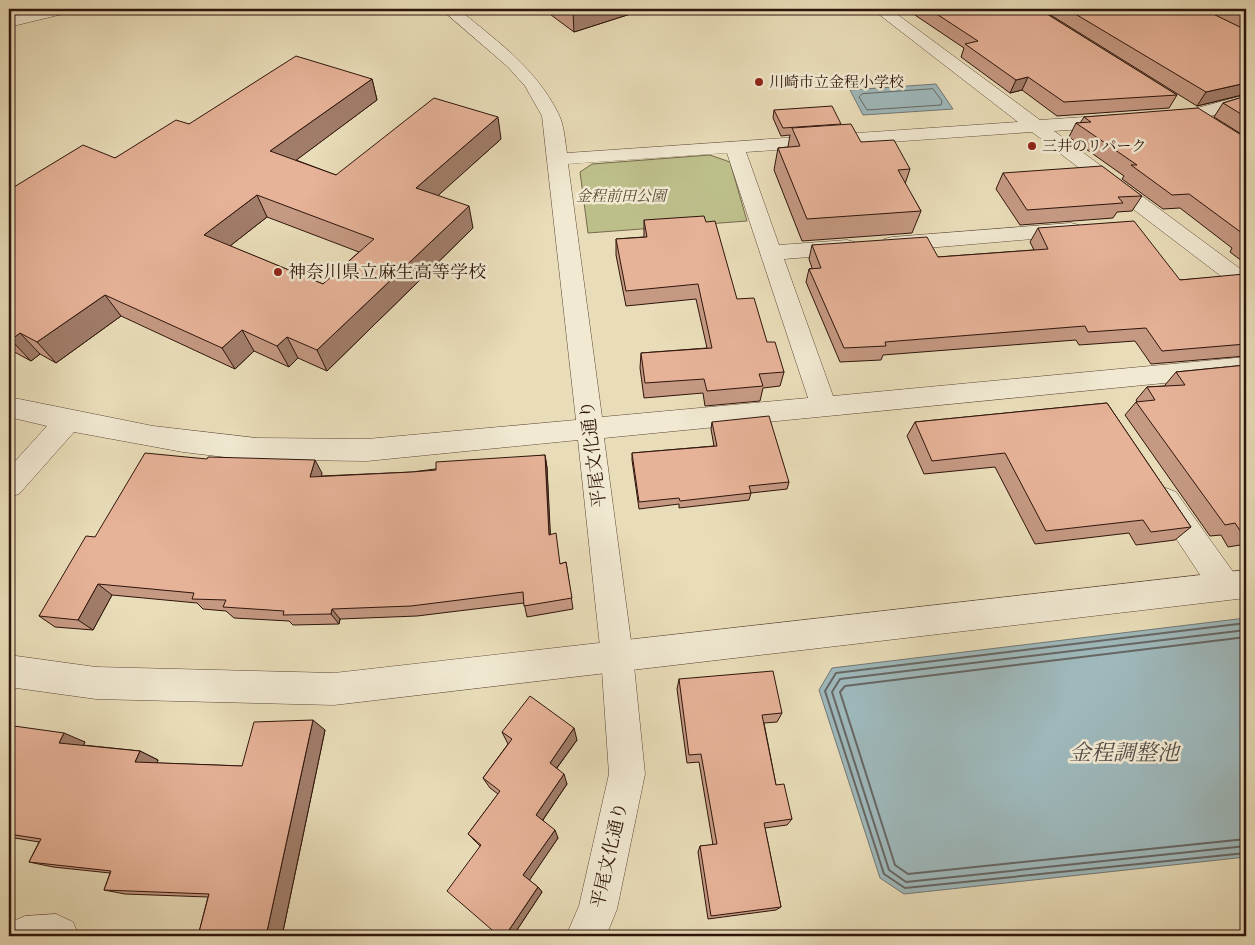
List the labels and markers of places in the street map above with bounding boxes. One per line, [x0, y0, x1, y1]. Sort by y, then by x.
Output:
place label: 川崎市立金程小学校 [769, 73, 904, 91]
marker: 川崎市立金程小学校 [753, 76, 765, 88]
place label: 三井のリパーク [1042, 137, 1147, 155]
marker: 三井のリパーク [1026, 140, 1038, 152]
place label: 神奈川県立麻生高等学校 [288, 261, 486, 283]
marker: 神奈川県立麻生高等学校 [272, 266, 284, 278]

